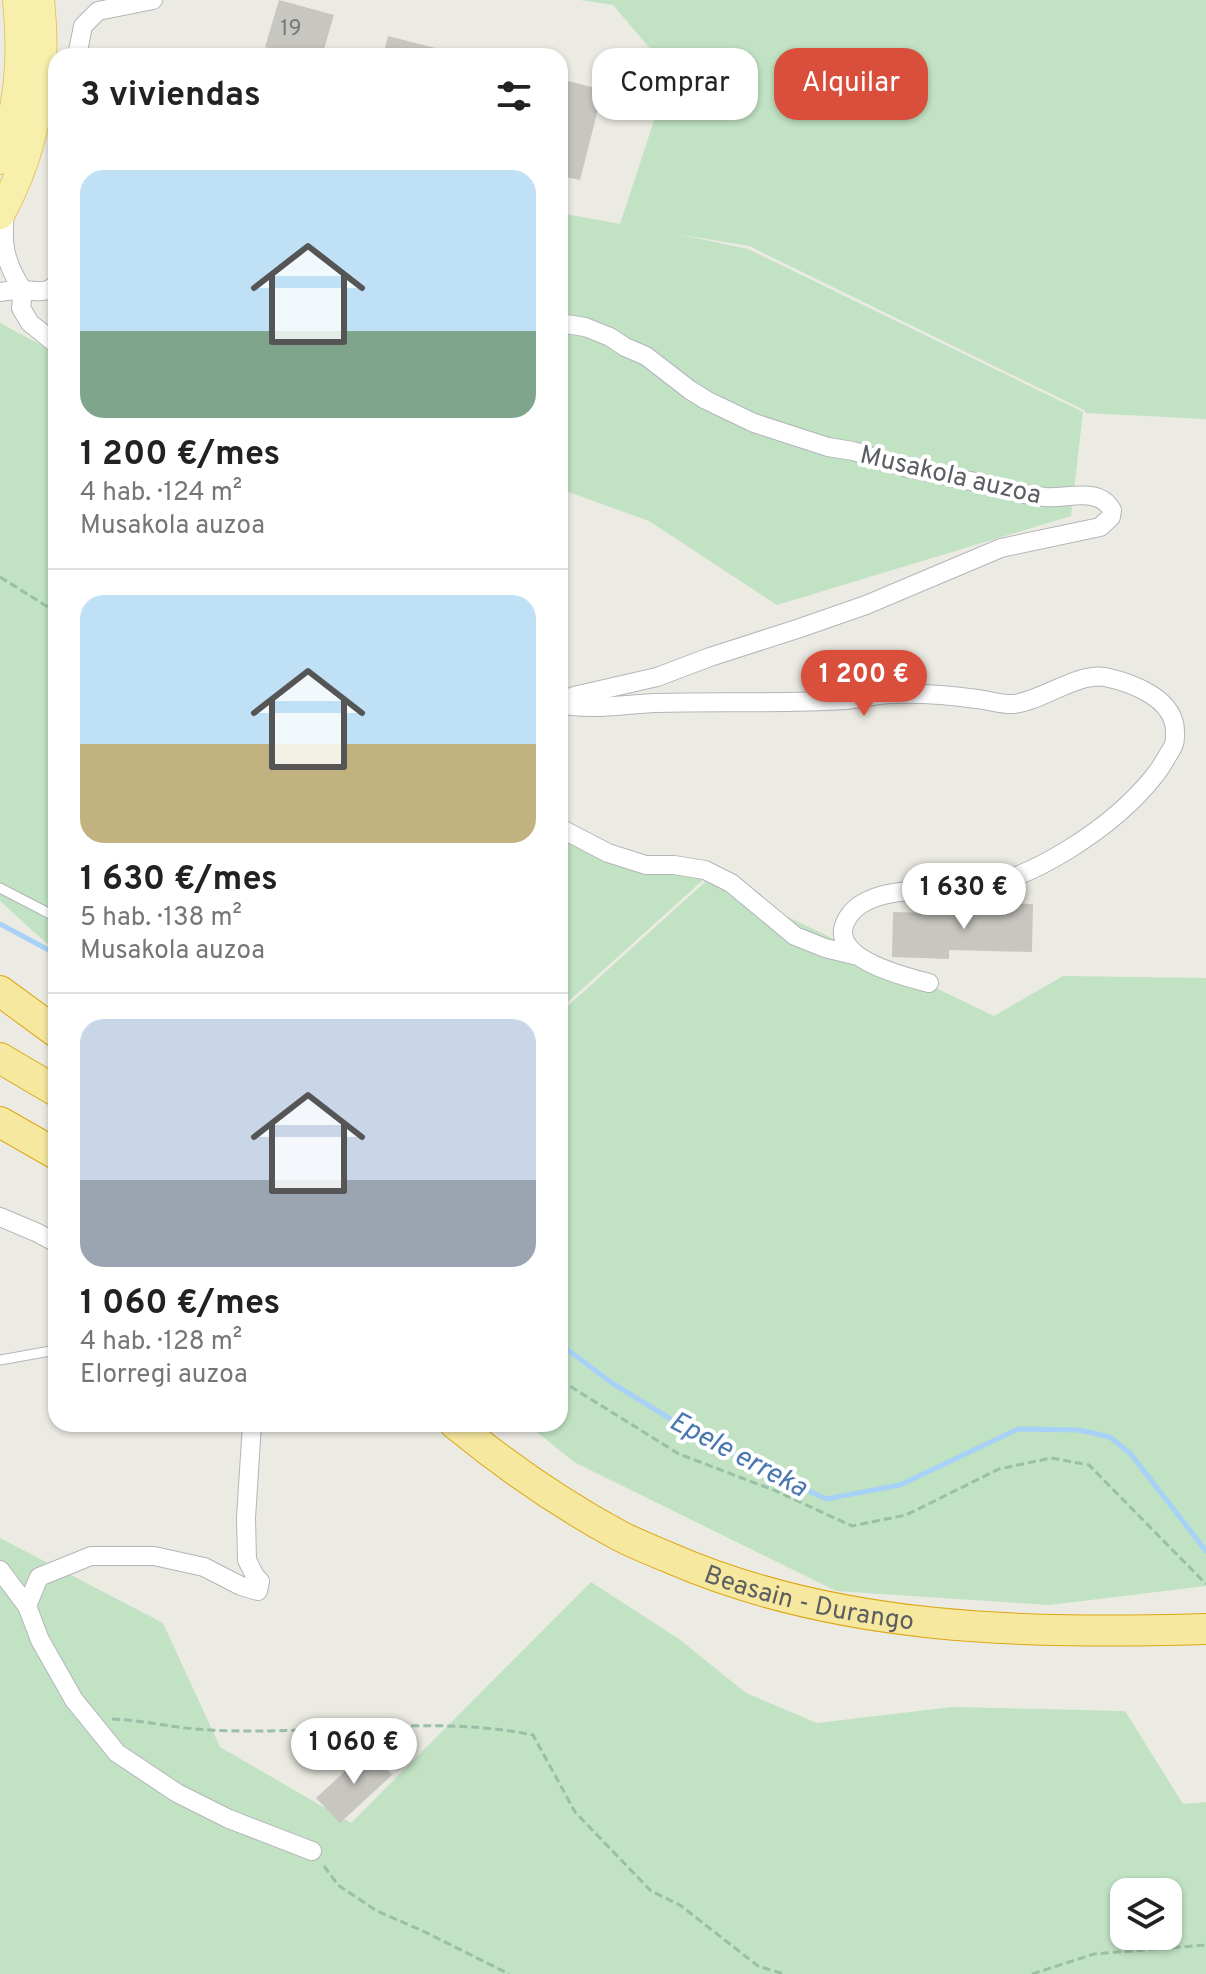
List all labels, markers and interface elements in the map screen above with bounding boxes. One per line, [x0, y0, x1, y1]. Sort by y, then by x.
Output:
house number: 19 [280, 16, 302, 43]
chip: Comprar [592, 48, 758, 120]
chip: Alquilar [774, 48, 928, 120]
icon: filters [492, 74, 536, 118]
text: 3 viviendas [80, 75, 261, 118]
icon: home [236, 222, 380, 366]
text: 1 200 €/mes [80, 434, 280, 477]
street label: Musakola auzoa [857, 440, 1044, 513]
text: 4 hab. · 124 m² [80, 477, 242, 510]
text: Musakola auzoa [80, 510, 265, 543]
icon: home [236, 647, 380, 791]
pin: 1 200 € [790, 650, 938, 718]
text: 1 200 € [819, 659, 909, 692]
text: 1 630 €/mes [80, 859, 278, 902]
pin: 1 630 € [890, 863, 1038, 931]
text: 1 630 € [920, 872, 1008, 905]
text: 5 hab. · 138 m² [80, 902, 242, 935]
text: Musakola auzoa [80, 935, 265, 968]
icon: home [236, 1071, 380, 1215]
text: 1 060 €/mes [80, 1283, 280, 1326]
text: 4 hab. · 128 m² [80, 1326, 242, 1359]
text: Elorregi auzoa [80, 1359, 248, 1392]
water label: Epele erreka [663, 1404, 813, 1507]
street label: Beasain - Durango [699, 1559, 916, 1640]
pin: 1 060 € [280, 1718, 428, 1786]
text: 1 060 € [309, 1727, 399, 1760]
map controls [1110, 1878, 1182, 1950]
button: layers [1110, 1878, 1182, 1950]

